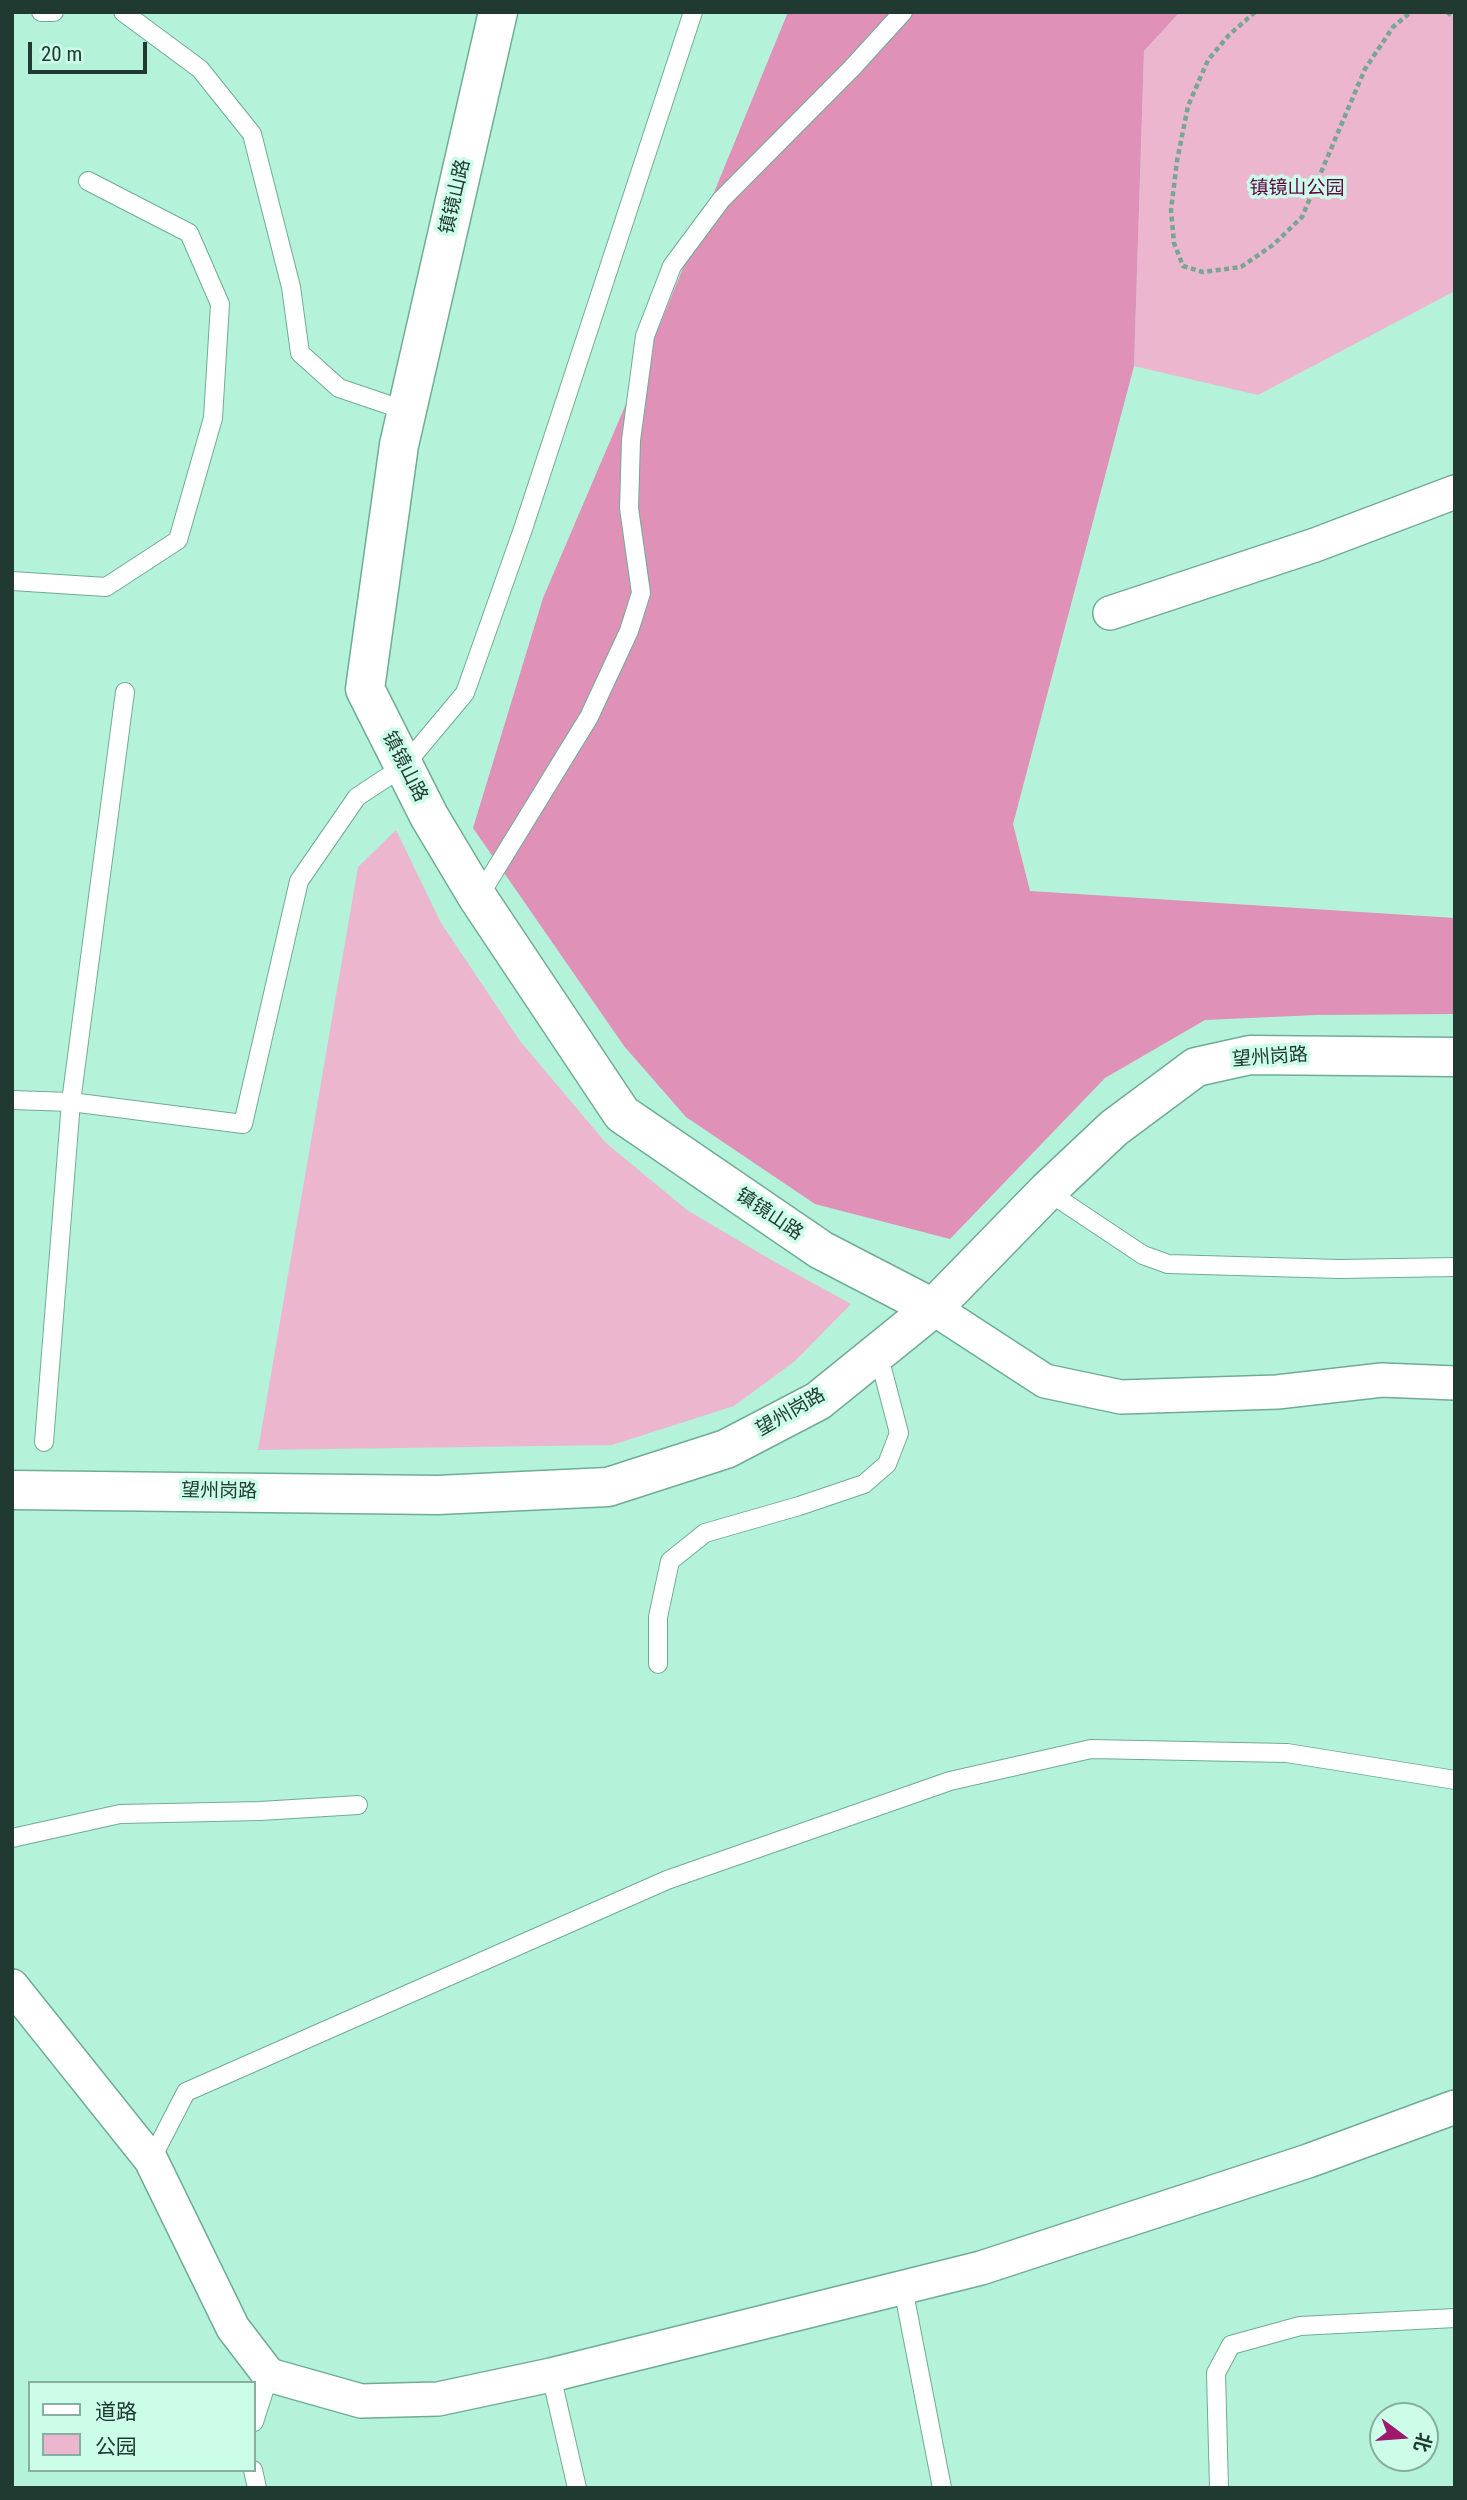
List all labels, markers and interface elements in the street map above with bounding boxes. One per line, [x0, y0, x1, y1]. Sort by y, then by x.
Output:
scale bar [32, 28, 150, 72]
text: 20 m [41, 42, 82, 66]
street label: 镇镜山路 [436, 157, 476, 237]
park label: 镇镜山公园 [1250, 178, 1344, 200]
street label: 镇镜山路 [377, 728, 431, 806]
street label: 望州岗路 [1231, 1044, 1309, 1072]
street label: 镇镜山路 [731, 1184, 807, 1246]
street label: 望州岗路 [752, 1384, 830, 1442]
street label: 望州岗路 [181, 1480, 257, 1504]
legend [28, 2381, 256, 2472]
text: 道路 [95, 2400, 137, 2424]
north arrow [1369, 2402, 1439, 2472]
text: 北 [1409, 2430, 1436, 2455]
text: 公园 [95, 2435, 137, 2459]

